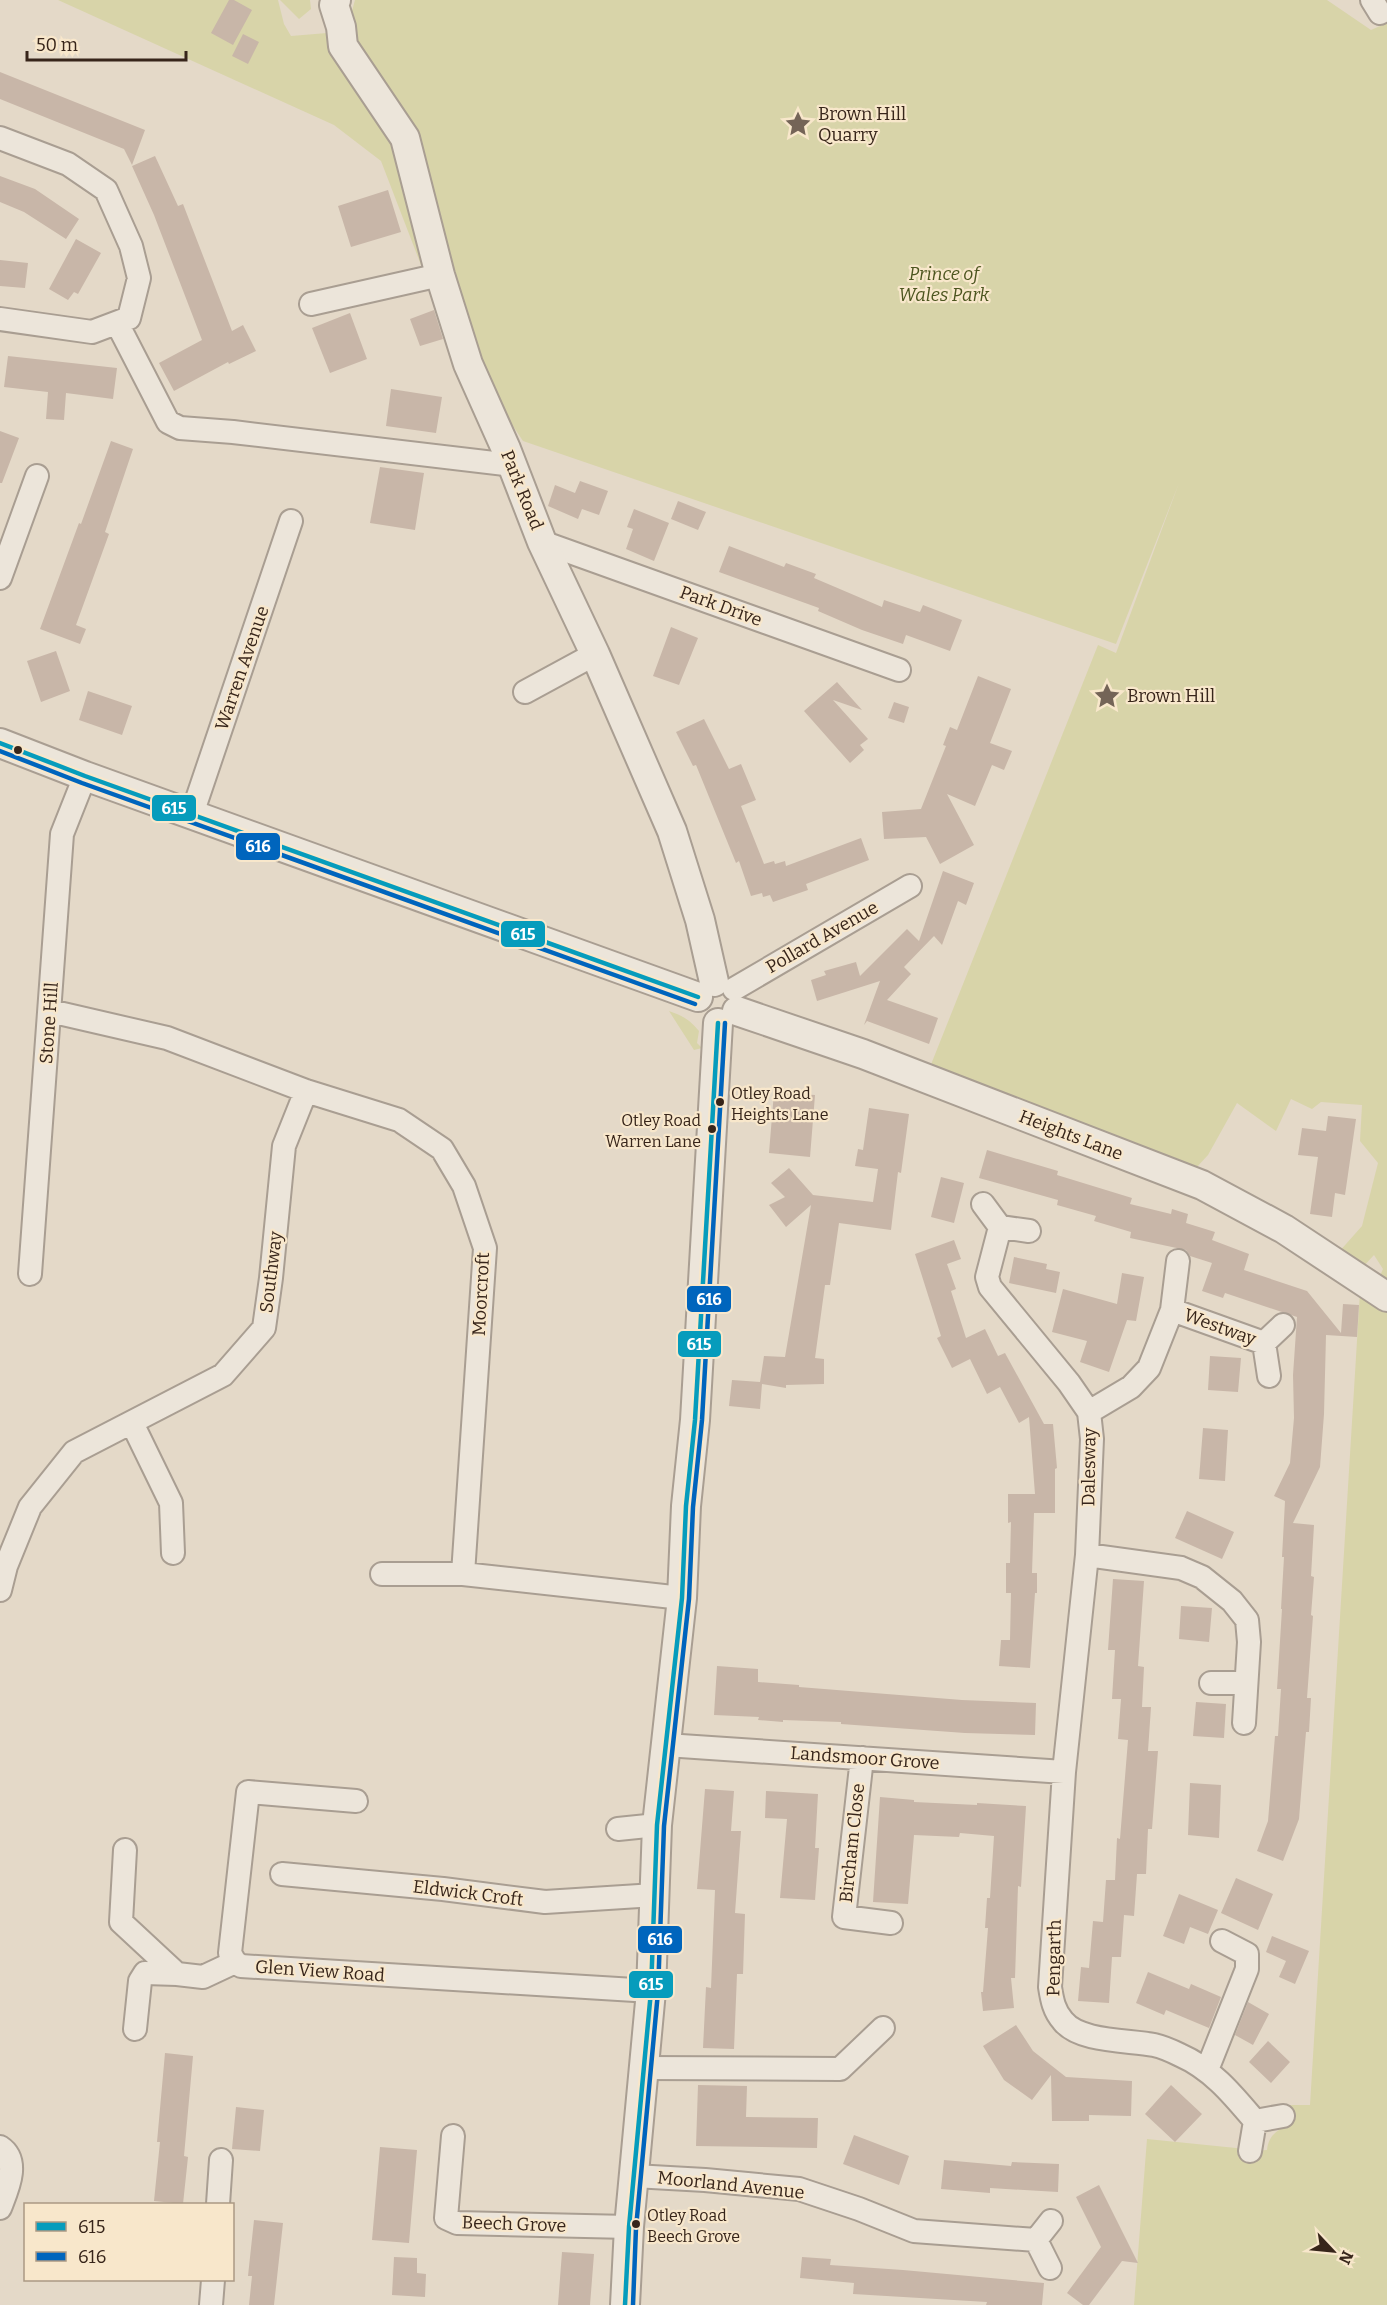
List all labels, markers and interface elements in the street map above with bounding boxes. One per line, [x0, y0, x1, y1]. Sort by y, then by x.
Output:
scale bar [27, 24, 186, 62]
text: 50 m [36, 34, 78, 56]
place label: Brown Hill Quarry [818, 103, 906, 146]
place icon: Brown Hill Quarry [783, 109, 813, 139]
park label: Prince of Wales Park [899, 263, 990, 306]
street label: Park Road [496, 447, 548, 533]
street label: Park Drive [677, 581, 765, 631]
street label: Warren Avenue [210, 603, 274, 733]
place icon: Brown Hill [1092, 681, 1122, 711]
place label: Brown Hill [1127, 685, 1215, 707]
unlabelled marker [12, 744, 24, 756]
line badge: 615 [151, 794, 197, 822]
text: 615 [162, 799, 187, 818]
line badge: 616 [235, 832, 281, 861]
text: 616 [245, 837, 271, 856]
street label: Pollard Avenue [762, 896, 882, 978]
line badge: 615 [500, 920, 546, 948]
text: 615 [511, 925, 536, 944]
street label: Stone Hill [35, 981, 63, 1065]
place label: Otley Road Heights Lane [731, 1084, 828, 1124]
marker: Otley Road Heights Lane [714, 1096, 726, 1108]
street label: Heights Lane [1016, 1105, 1126, 1165]
place label: Otley Road Warren Lane [605, 1111, 702, 1151]
marker: Otley Road Warren Lane [706, 1123, 718, 1135]
street label: Southway [255, 1229, 287, 1314]
street label: Moorcroft [468, 1251, 494, 1336]
line badge: 616 [686, 1285, 732, 1313]
text: 616 [696, 1290, 722, 1309]
street label: Westway [1181, 1304, 1259, 1350]
line badge: 615 [677, 1330, 722, 1358]
text: 615 [687, 1335, 712, 1354]
street label: Dalesway [1077, 1427, 1101, 1506]
street label: Landsmoor Grove [790, 1742, 940, 1774]
street label: Bircham Close [835, 1782, 869, 1904]
street label: Eldwick Croft [412, 1875, 525, 1911]
street label: Pengarth [1042, 1919, 1066, 1997]
line badge: 616 [637, 1925, 683, 1954]
text: 616 [647, 1930, 673, 1949]
street label: Glen View Road [254, 1955, 386, 1987]
line badge: 615 [628, 1970, 674, 1999]
text: 615 [639, 1975, 664, 1994]
street label: Moorland Avenue [656, 2166, 806, 2204]
legend [24, 2203, 234, 2281]
place label: Otley Road Beech Grove [647, 2206, 740, 2246]
street label: Beech Grove [461, 2211, 567, 2237]
text: 615 [78, 2216, 105, 2238]
marker: Otley Road Beech Grove [630, 2218, 642, 2230]
north arrow [1303, 2221, 1363, 2281]
text: 616 [78, 2246, 106, 2268]
text: N [1335, 2248, 1357, 2267]

